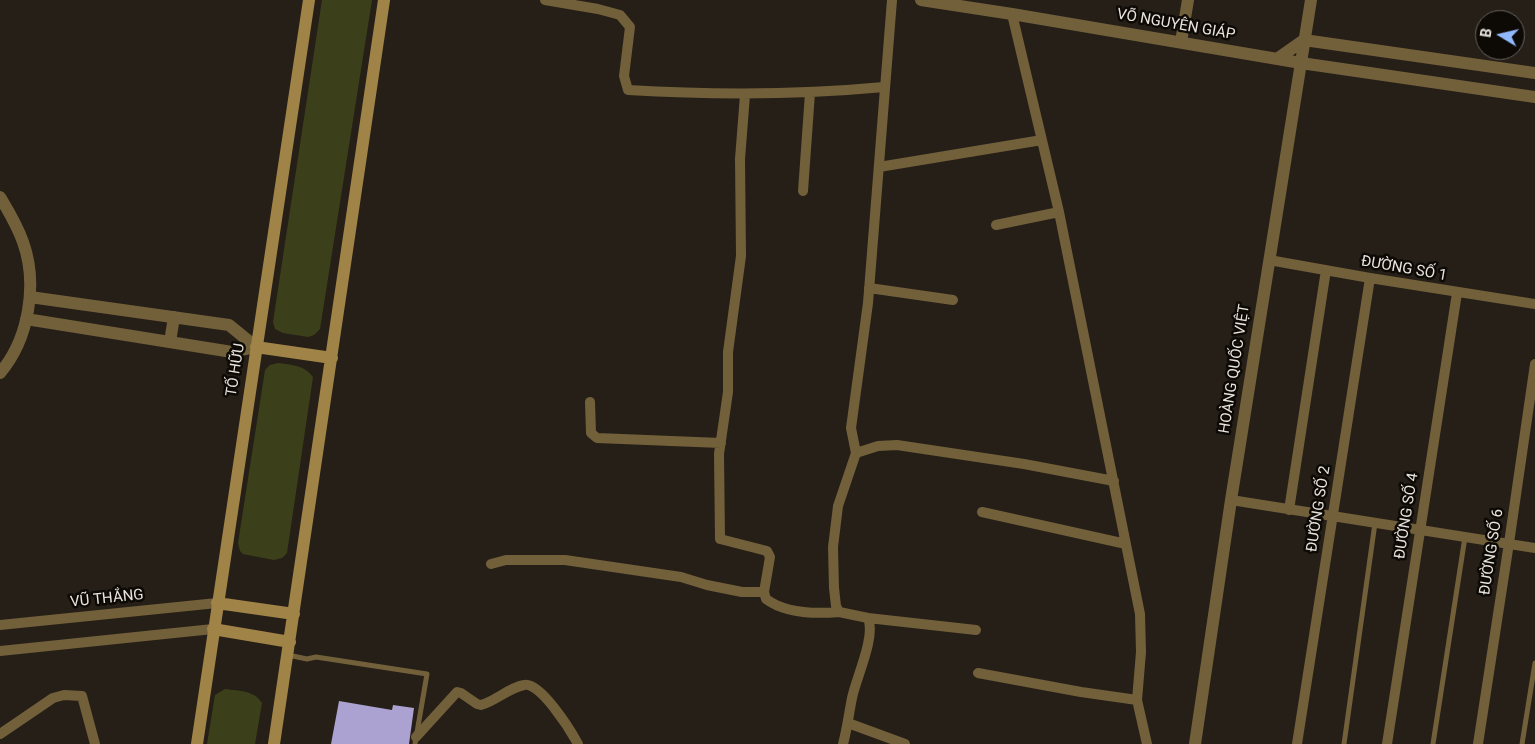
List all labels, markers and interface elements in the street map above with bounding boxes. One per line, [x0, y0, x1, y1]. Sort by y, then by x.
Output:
street label: VÕ NGUYÊN GIÁP [1115, 6, 1237, 44]
north arrow [1475, 10, 1525, 60]
text: B [1478, 27, 1495, 38]
street label: ĐƯỜNG SỐ 1 [1360, 253, 1448, 285]
street label: HOÀNG QUỐC VIỆT [1216, 303, 1254, 435]
street label: TỐ HỮU [223, 342, 249, 398]
street label: ĐƯỜNG SỐ 2 [1303, 465, 1335, 553]
street label: ĐƯỜNG SỐ 4 [1391, 472, 1423, 560]
street label: ĐƯỜNG SỐ 6 [1476, 508, 1508, 596]
street label: VŨ THẮNG [70, 586, 144, 612]

